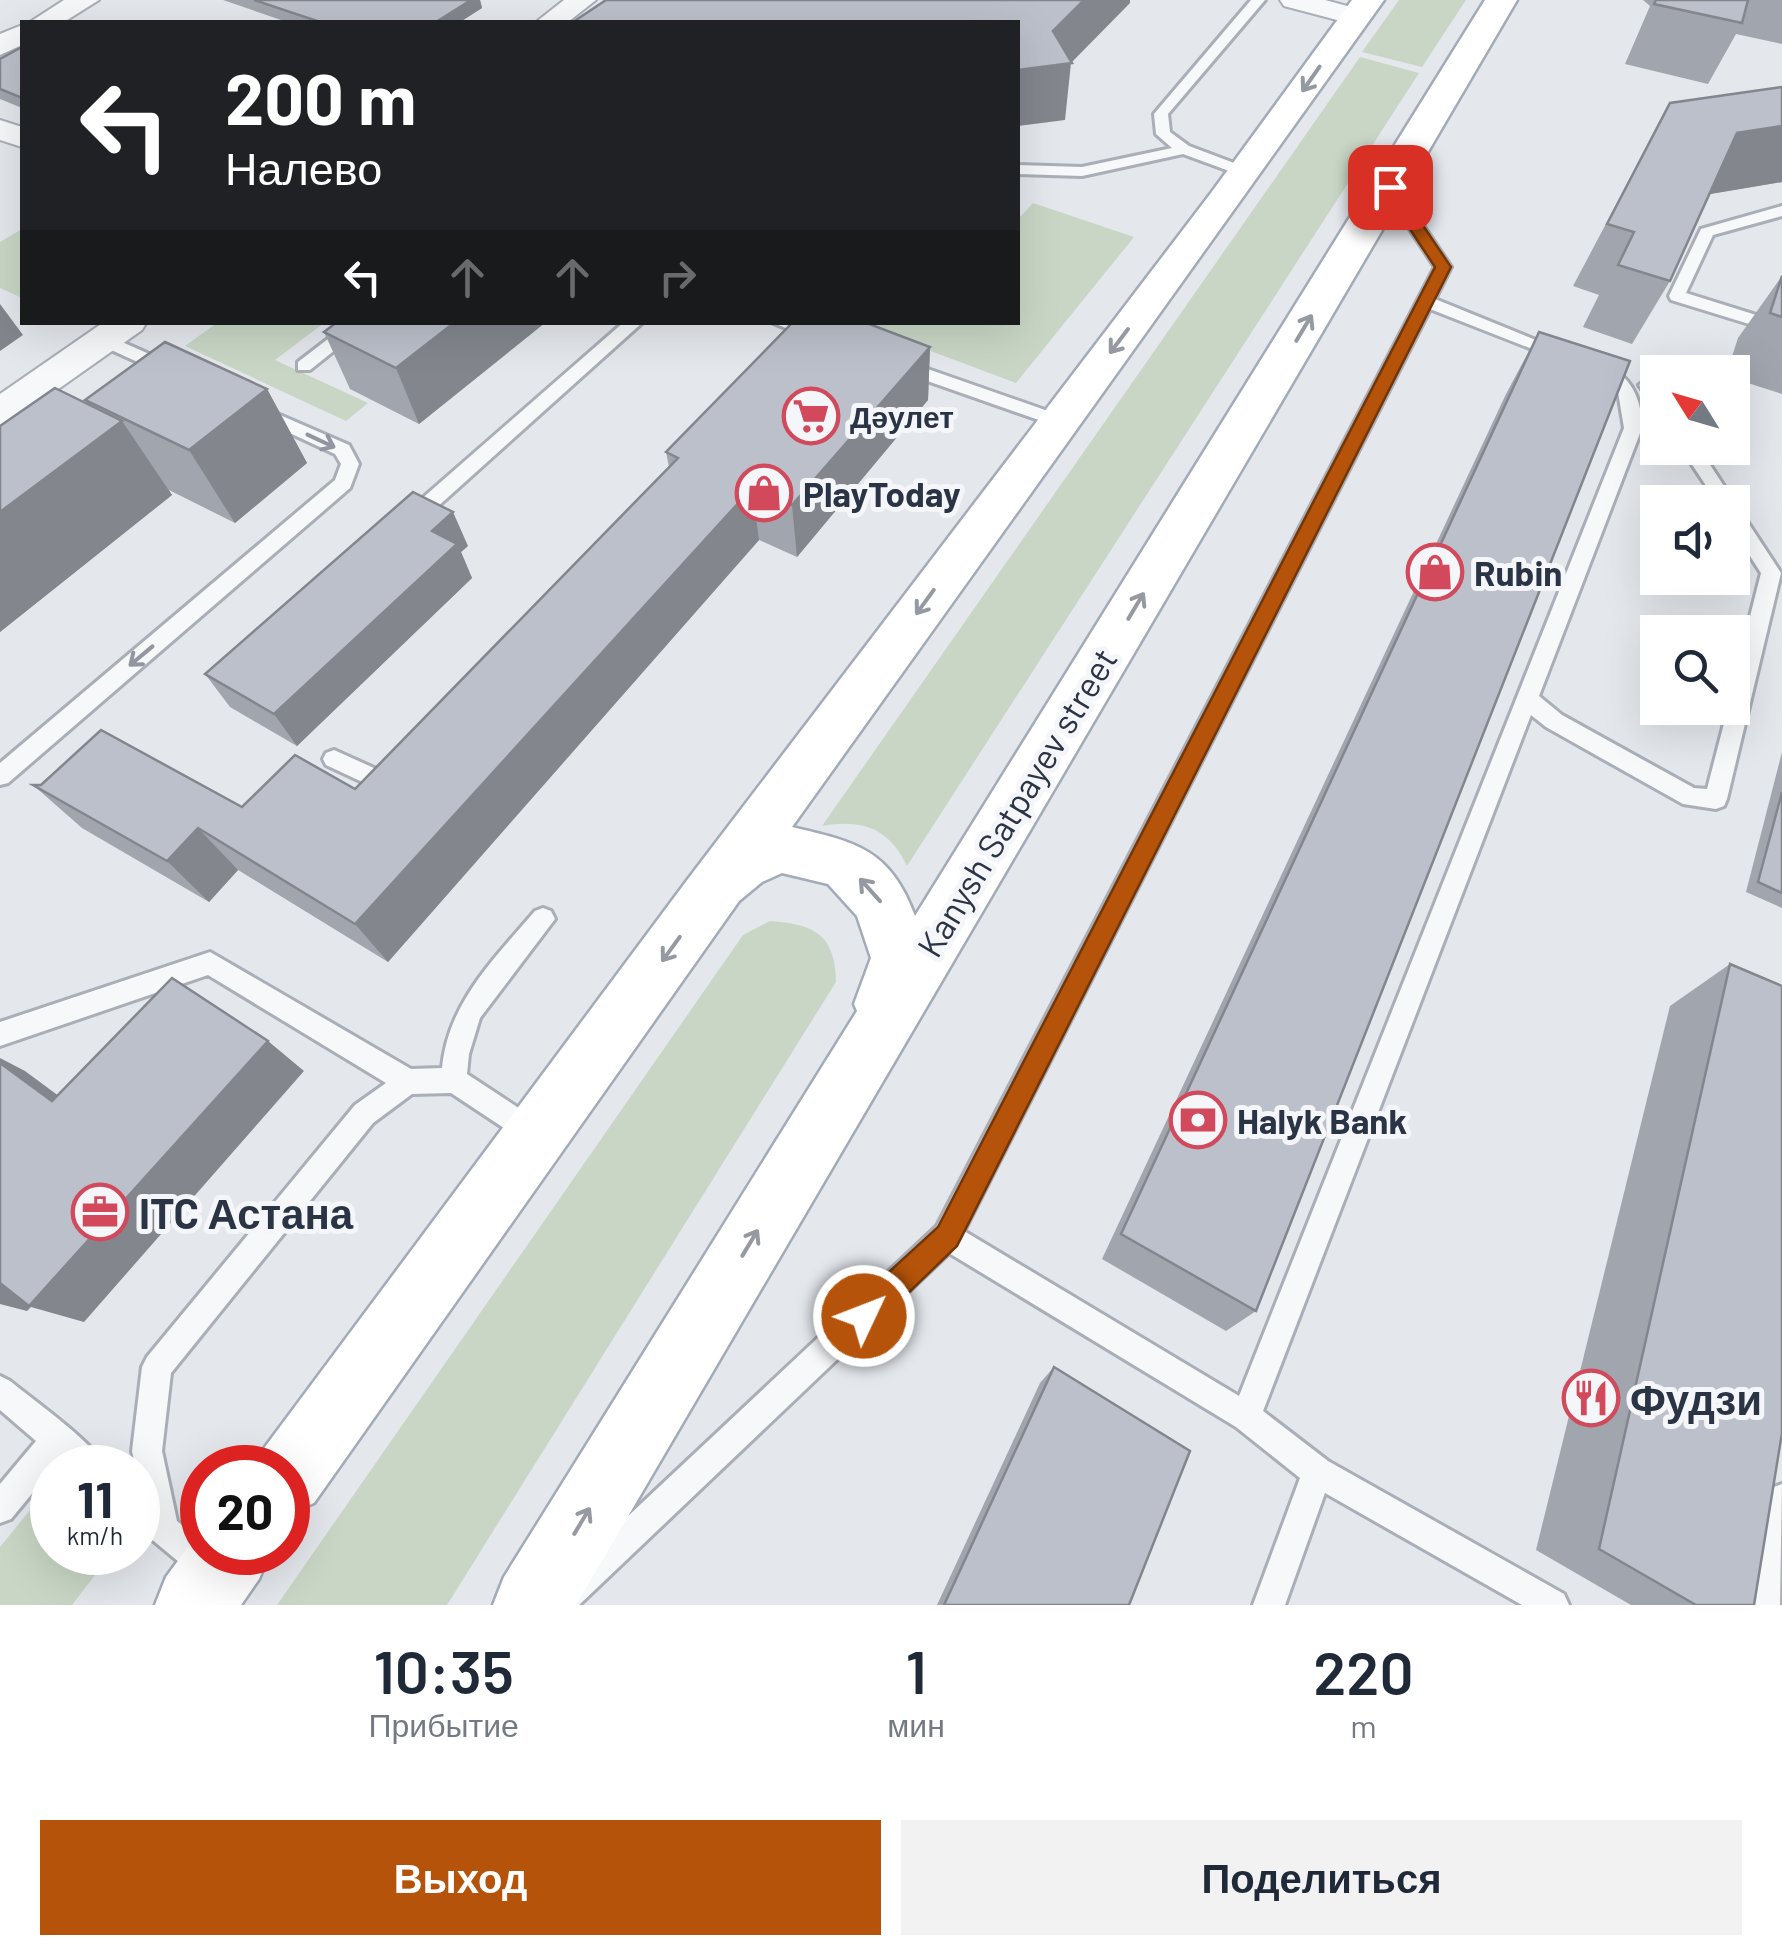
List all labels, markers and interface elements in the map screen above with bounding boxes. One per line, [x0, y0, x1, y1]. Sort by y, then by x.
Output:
text: 200 m [225, 55, 416, 139]
icon: left [60, 60, 190, 190]
one-way arrow [1301, 65, 1322, 92]
text: Налево [225, 140, 382, 194]
pin [1348, 145, 1433, 230]
icon: arrive [1363, 160, 1418, 215]
icon: left [335, 250, 390, 305]
icon: ahead [440, 250, 495, 305]
icon: ahead [545, 250, 600, 305]
icon: right [650, 250, 705, 305]
one-way arrow [1294, 314, 1315, 343]
one-way arrow [1108, 327, 1129, 354]
north arrow [1640, 355, 1750, 465]
map controls [1640, 355, 1750, 725]
supermarket icon: Дәулет [781, 386, 841, 446]
place label: Дәулет [850, 398, 954, 434]
one-way arrow [306, 433, 336, 451]
shop icon: PlayToday [734, 463, 794, 523]
place label: PlayToday [803, 472, 961, 514]
button: sound [1640, 485, 1750, 595]
shop icon: Rubin [1405, 542, 1465, 602]
place label: Rubin [1474, 551, 1562, 593]
one-way arrow [915, 588, 936, 615]
one-way arrow [1126, 592, 1146, 621]
button: search [1640, 615, 1750, 725]
street label: Kanysh Satpayev street [907, 640, 1125, 964]
one-way arrow [128, 645, 154, 667]
one-way arrow [858, 878, 881, 903]
one-way arrow [661, 934, 682, 962]
bank icon: Halyk Bank [1168, 1090, 1228, 1150]
place label: Halyk Bank [1237, 1099, 1407, 1141]
office icon: ITC Астана [70, 1182, 130, 1242]
place label: ITC Астана [139, 1187, 354, 1237]
one-way arrow [740, 1229, 760, 1258]
position arrow [812, 1264, 916, 1368]
restaurant icon: Фудзи [1561, 1368, 1621, 1428]
place label: Фудзи [1630, 1373, 1762, 1424]
speed limit sign: 20 [180, 1445, 310, 1575]
text: 11 [77, 1468, 113, 1528]
one-way arrow [572, 1507, 592, 1536]
text: km/h [67, 1520, 123, 1550]
text: 10:35 [374, 1634, 514, 1706]
text: 1 [905, 1634, 927, 1706]
text: 220 [1313, 1635, 1413, 1707]
text: Прибытие [368, 1705, 519, 1743]
text: мин [887, 1705, 945, 1743]
text: m [1350, 1706, 1377, 1744]
button: Выход [40, 1820, 881, 1935]
button: Поделиться [901, 1820, 1742, 1935]

